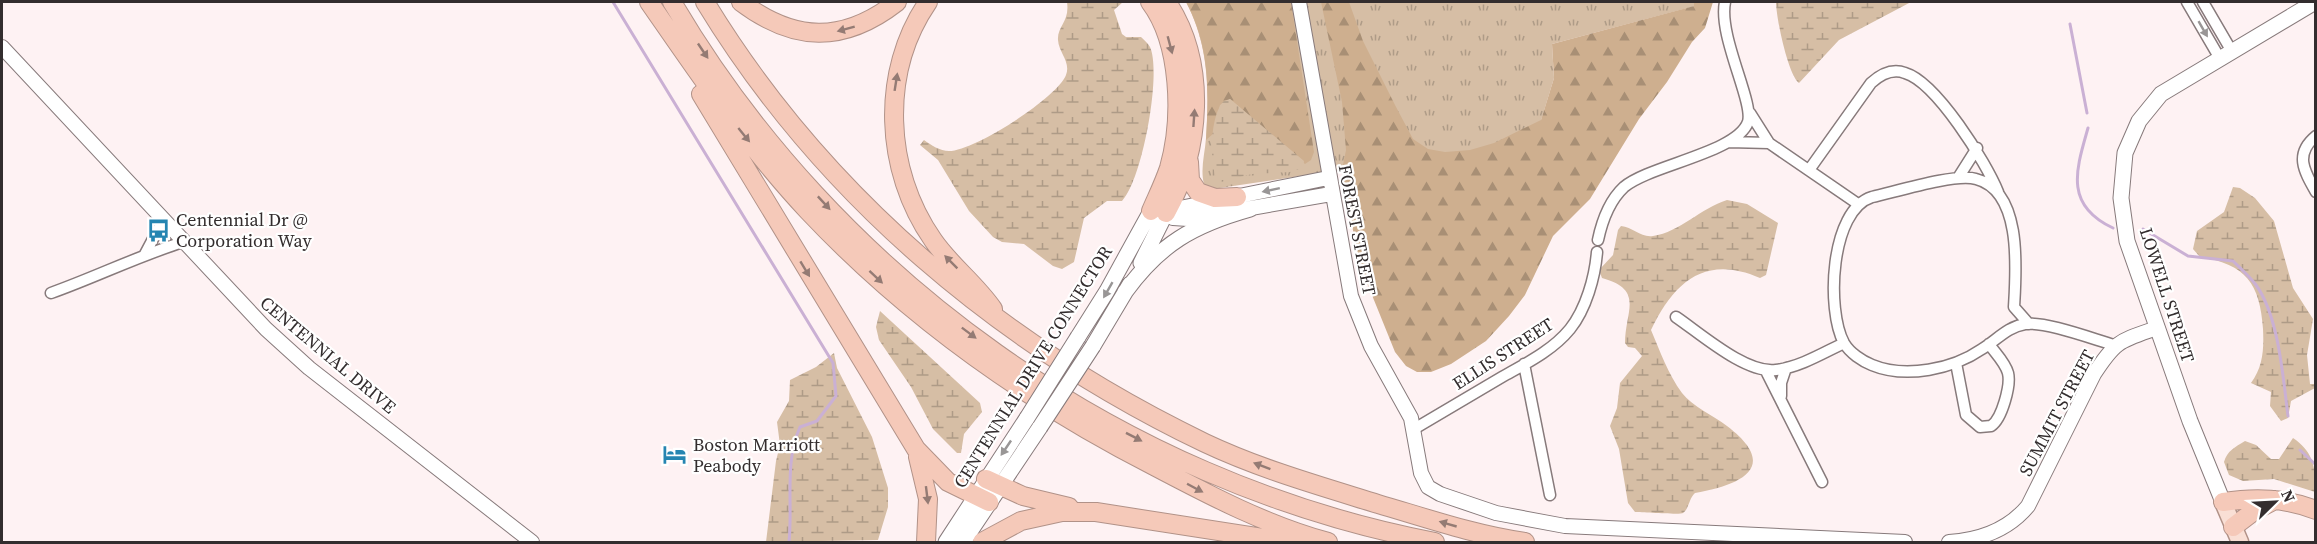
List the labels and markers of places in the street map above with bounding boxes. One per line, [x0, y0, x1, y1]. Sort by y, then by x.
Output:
place label: Centennial Dr @ Corporation Way [176, 207, 313, 253]
bus stop icon: Centennial Dr @ Corporation Way [145, 217, 171, 243]
place label: Boston Marriott Peabody [693, 432, 820, 478]
hotel icon: Boston Marriott Peabody [662, 442, 688, 468]

